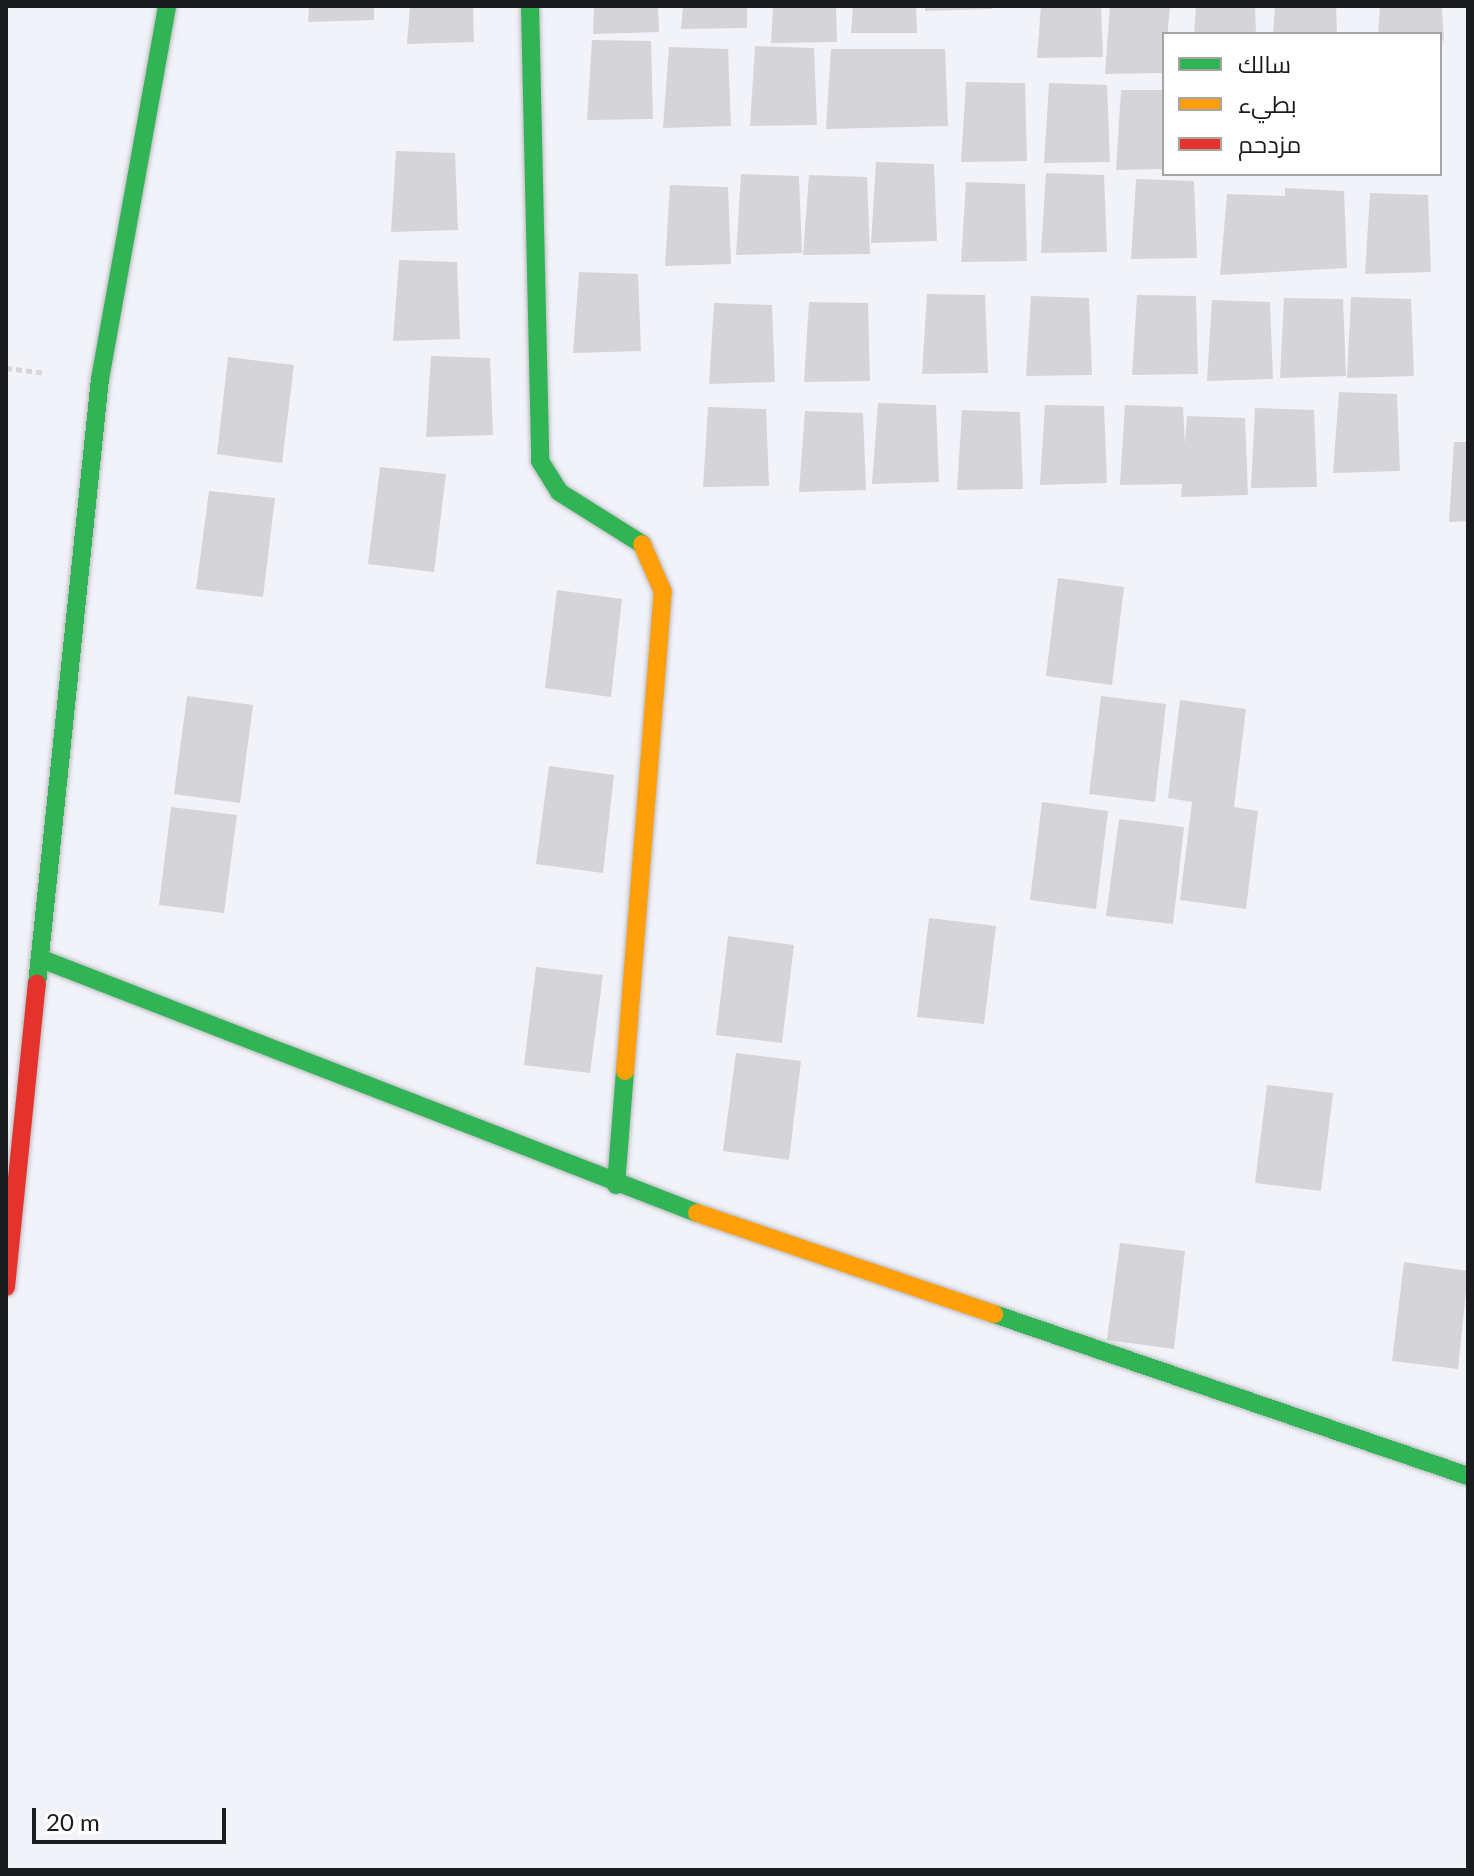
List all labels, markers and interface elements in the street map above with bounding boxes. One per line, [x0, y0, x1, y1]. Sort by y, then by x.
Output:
legend [1162, 32, 1442, 176]
text: سالك [1238, 49, 1291, 78]
text: بطيء [1238, 89, 1297, 118]
text: مزدحم [1238, 129, 1301, 158]
scale bar [36, 1792, 230, 1842]
text: 20 m [46, 1807, 100, 1836]

